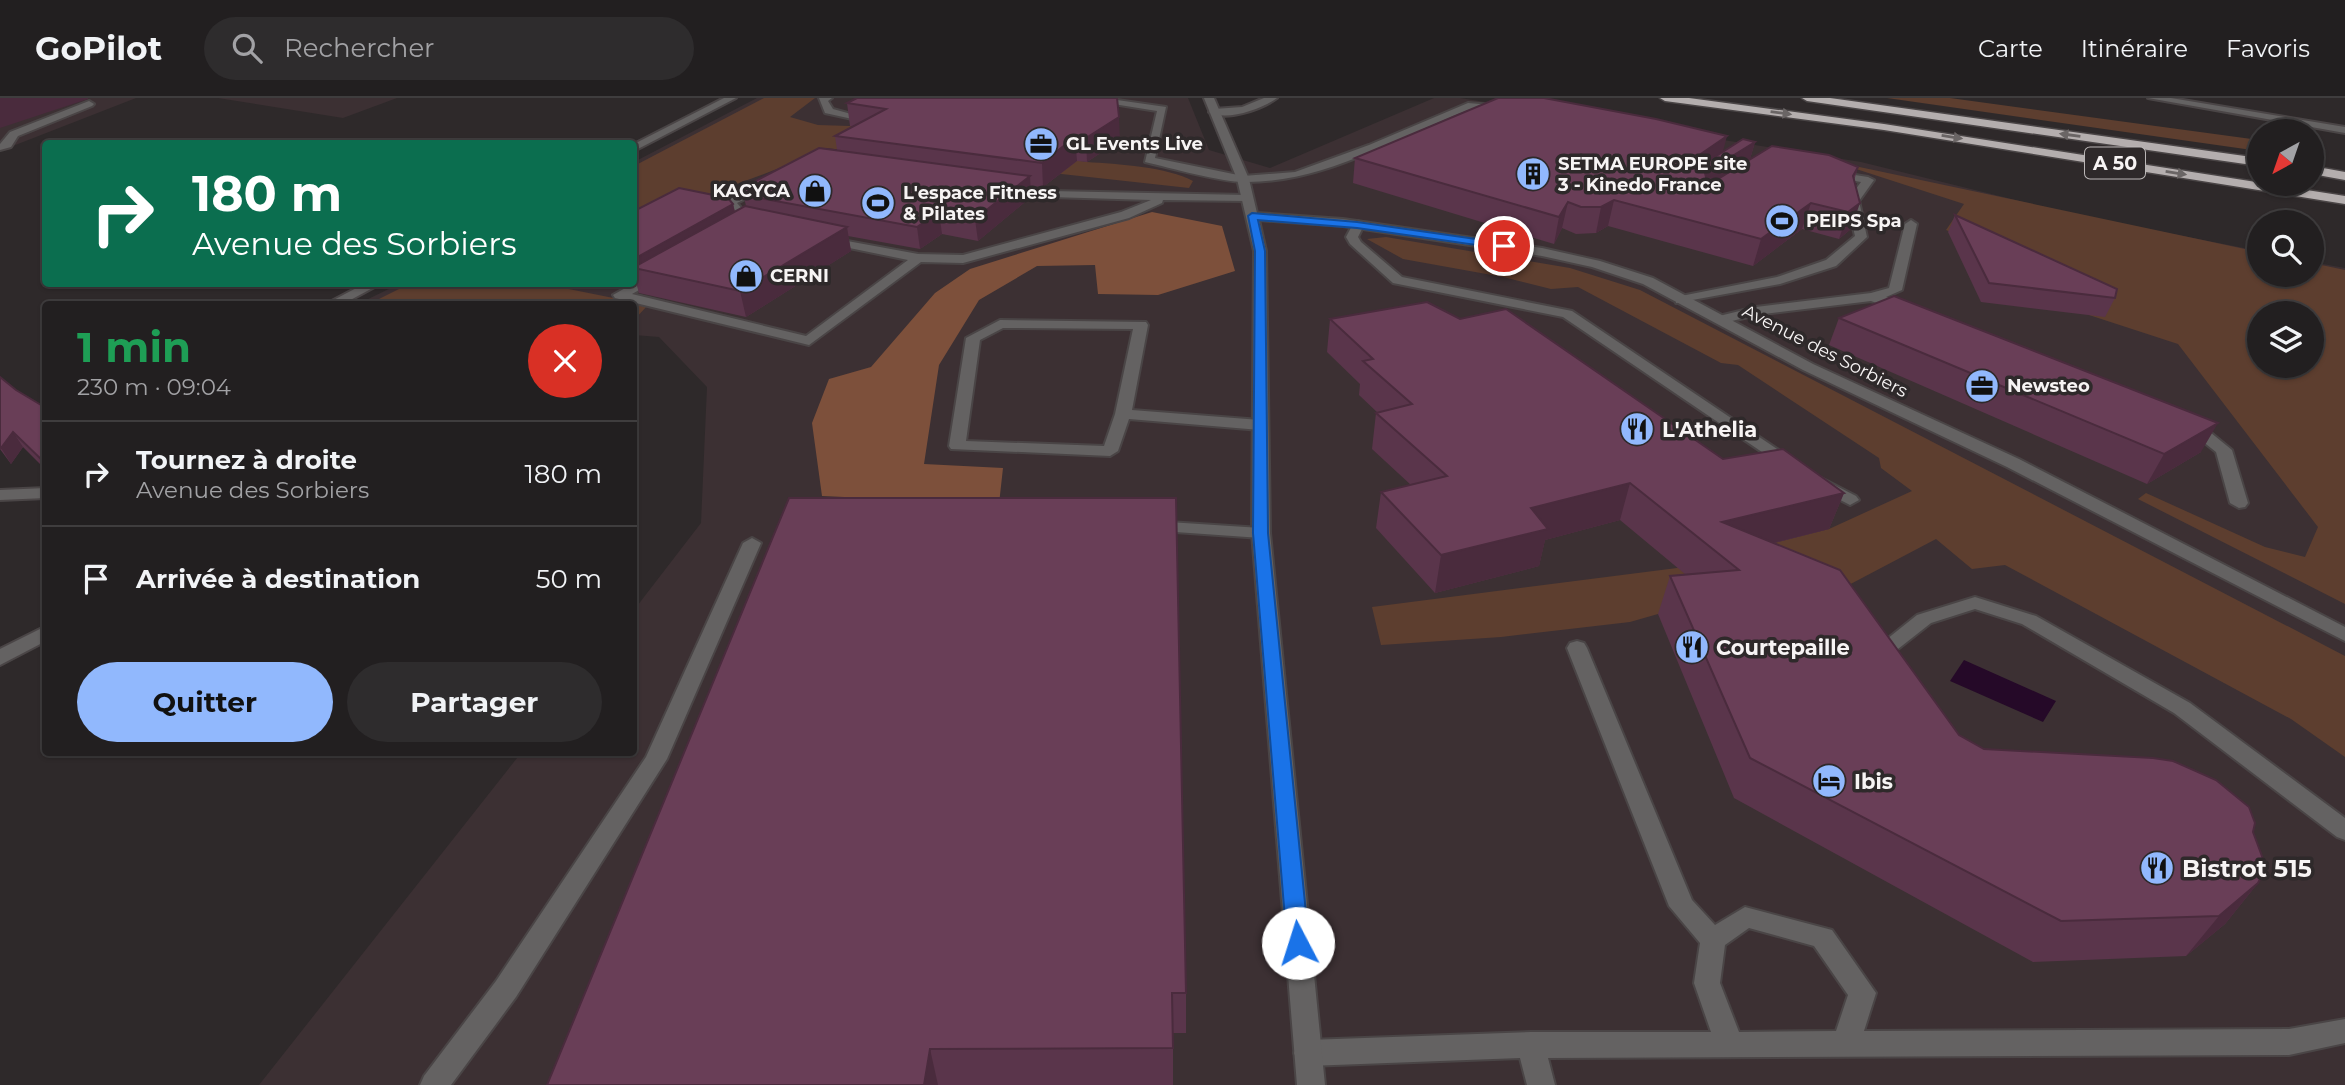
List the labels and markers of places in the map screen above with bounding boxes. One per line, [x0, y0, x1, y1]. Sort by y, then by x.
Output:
office icon: GL Events Live [1022, 125, 1060, 163]
place label: GL Events Live [1066, 133, 1203, 155]
place label: SETMA EUROPE site 3 - Kinedo France [1557, 153, 1747, 196]
building icon: SETMA EUROPE site 3 - Kinedo France [1514, 155, 1552, 193]
shop icon: KACYCA [796, 172, 834, 210]
place label: KACYCA [713, 180, 790, 202]
place label: L'espace Fitness & Pilates [903, 182, 1057, 225]
sports icon: L'espace Fitness & Pilates [859, 184, 897, 222]
sports icon: PEIPS Spa [1763, 202, 1801, 240]
place label: PEIPS Spa [1806, 210, 1902, 232]
pin [1474, 216, 1534, 276]
shop icon: CERNI [727, 257, 765, 295]
place label: CERNI [770, 265, 829, 287]
office icon: Newsteo [1963, 367, 2001, 405]
place label: Newsteo [2007, 375, 2090, 397]
restaurant icon: L'Athelia [1618, 410, 1656, 448]
place label: L'Athelia [1662, 417, 1757, 442]
restaurant icon: Courtepaille [1673, 628, 1711, 666]
place label: Courtepaille [1716, 635, 1850, 660]
hotel icon: Ibis [1810, 762, 1848, 800]
place label: Ibis [1854, 769, 1893, 794]
restaurant icon: Bistrot 515 [2138, 849, 2176, 887]
place label: Bistrot 515 [2182, 854, 2312, 883]

